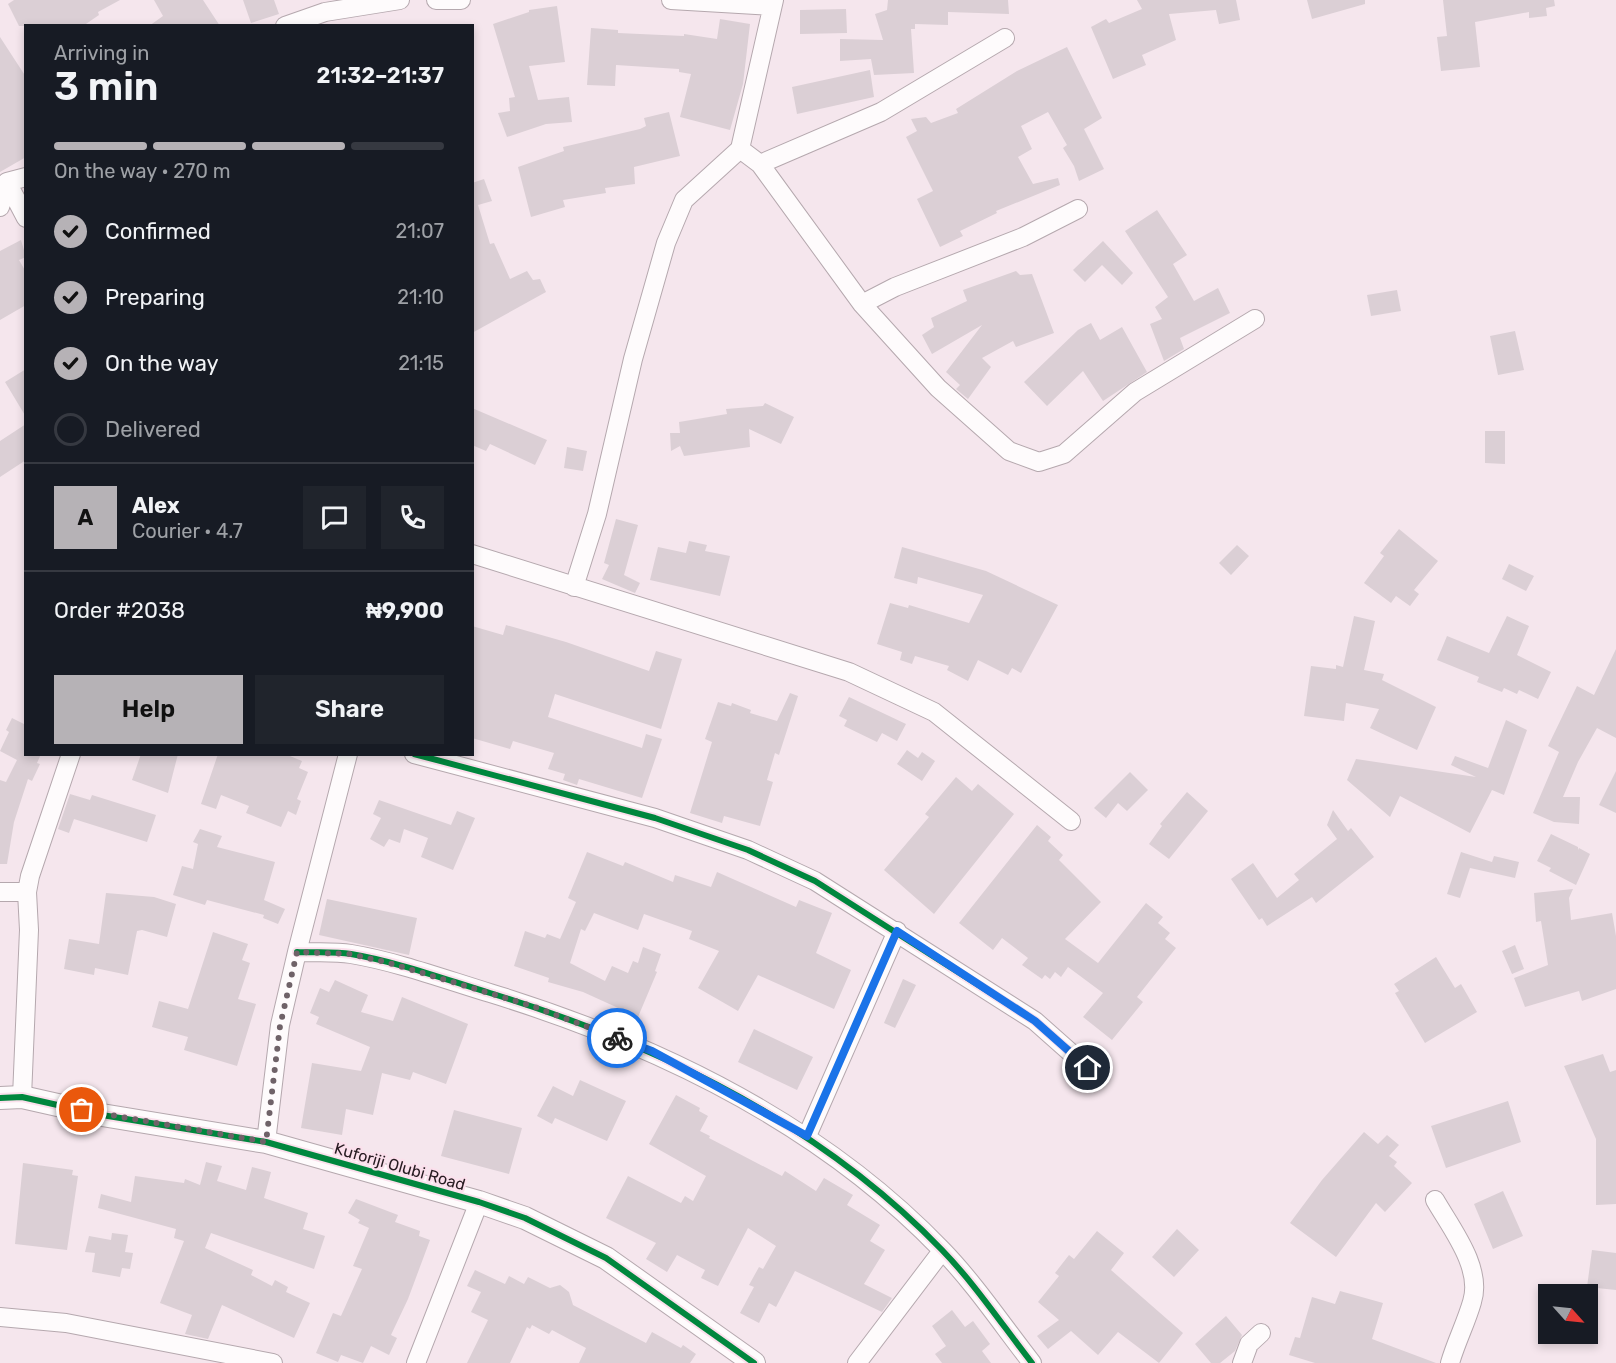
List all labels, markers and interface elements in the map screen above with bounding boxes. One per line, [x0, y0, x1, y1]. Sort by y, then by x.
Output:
text: Arriving in [54, 41, 149, 65]
text: 21:32–21:37 [316, 62, 444, 89]
text: 3 min [54, 64, 159, 110]
text: On the way · 270 m [54, 159, 231, 183]
icon: check [54, 215, 87, 248]
text: Confirmed [105, 218, 211, 245]
text: 21:07 [396, 219, 444, 243]
icon: check [54, 281, 87, 314]
text: Preparing [105, 284, 205, 311]
text: 21:10 [397, 285, 444, 309]
icon: check [54, 347, 87, 380]
text: On the way [105, 350, 219, 377]
text: 21:15 [398, 351, 444, 375]
text: Delivered [105, 416, 201, 443]
button: chat [303, 486, 366, 549]
button: phone [381, 486, 444, 549]
text: Alex [132, 492, 180, 519]
text: A [78, 504, 93, 531]
text: Courier · 4.7 [132, 519, 243, 543]
text: Order #2038 [54, 597, 185, 624]
text: ₦9,900 [366, 597, 444, 624]
button: Help [54, 675, 243, 744]
button: Share [255, 675, 444, 744]
courier [587, 1008, 647, 1068]
icon: bike [601, 1022, 634, 1055]
pin [1062, 1042, 1113, 1093]
icon: home [1071, 1051, 1104, 1084]
pin [56, 1084, 107, 1135]
icon: bag [65, 1093, 98, 1126]
street label: Kuforiji Olubi Road [332, 1139, 468, 1194]
north arrow [1538, 1284, 1598, 1344]
map controls [1538, 1284, 1598, 1344]

